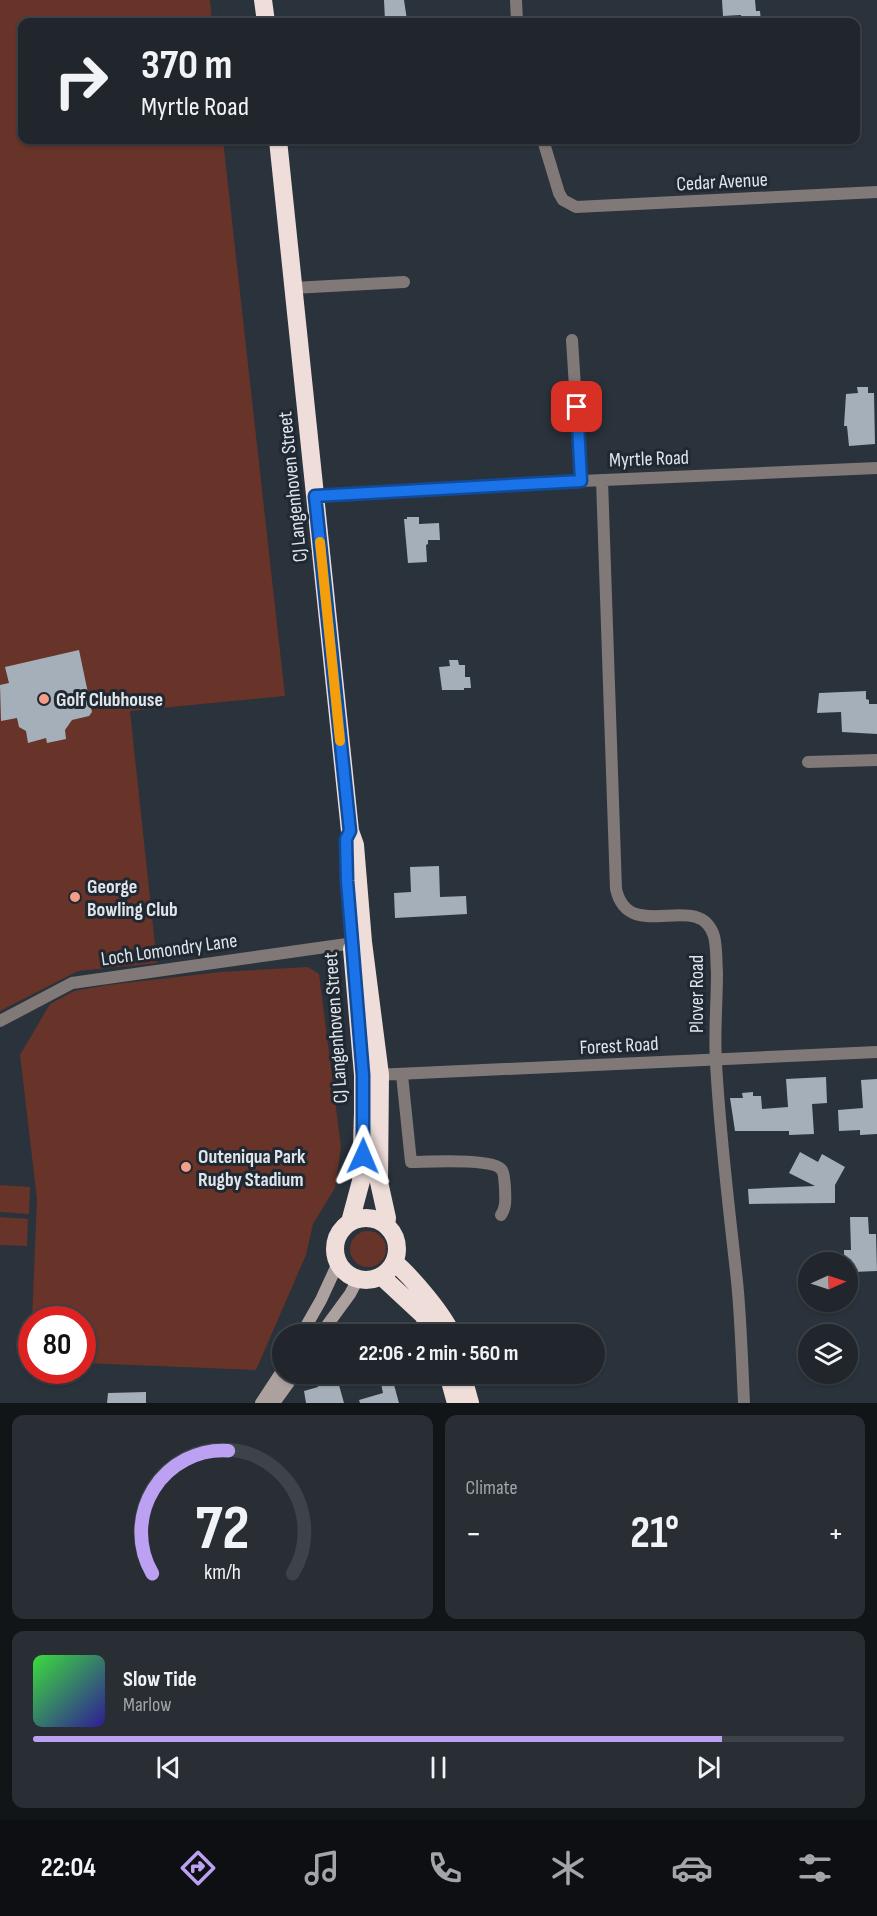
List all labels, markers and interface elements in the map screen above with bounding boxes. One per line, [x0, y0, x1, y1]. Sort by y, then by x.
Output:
text: 370 m [141, 40, 232, 91]
icon: right [42, 42, 120, 120]
text: Myrtle Road [141, 91, 249, 123]
street label: Cedar Avenue [676, 168, 768, 196]
pin [551, 381, 602, 432]
icon: arrive [560, 390, 593, 423]
street label: CJ Langenhoven Street [273, 410, 313, 563]
street label: Myrtle Road [609, 446, 689, 472]
place label: Golf Clubhouse [56, 688, 163, 712]
marker: Golf Clubhouse [37, 692, 51, 706]
place label: George Bowling Club [87, 875, 178, 922]
marker: George Bowling Club [68, 890, 82, 904]
street label: Loch Lomondry Lane [100, 929, 239, 971]
street label: CJ Langenhoven Street [319, 952, 353, 1104]
street label: Plover Road [685, 955, 709, 1033]
street label: Forest Road [579, 1032, 659, 1060]
position arrow [331, 1124, 395, 1188]
place label: Outeniqua Park Rugby Stadium [198, 1145, 306, 1192]
marker: Outeniqua Park Rugby Stadium [179, 1160, 193, 1174]
north arrow [798, 1252, 858, 1312]
map controls [798, 1252, 858, 1384]
speed limit sign: 80 [18, 1306, 96, 1384]
button: layers [798, 1324, 858, 1384]
text: 22:06 · 2 min · 560 m [359, 1340, 518, 1367]
text: Climate [466, 1476, 518, 1500]
text: 72 [195, 1492, 249, 1567]
text: 21° [630, 1506, 679, 1561]
text: − [466, 1514, 482, 1554]
text: + [828, 1514, 844, 1554]
text: km/h [204, 1560, 241, 1585]
text: Slow Tide [123, 1666, 197, 1693]
text: Marlow [123, 1693, 171, 1717]
icon: previous [152, 1751, 185, 1784]
icon: pause [422, 1751, 455, 1784]
icon: next [692, 1751, 725, 1784]
icon: directions [177, 1847, 219, 1889]
icon: music [301, 1847, 343, 1889]
icon: phone [424, 1847, 466, 1889]
icon: climate [547, 1847, 589, 1889]
icon: car [671, 1847, 713, 1889]
icon: filters [794, 1847, 836, 1889]
text: 22:04 [41, 1852, 96, 1884]

